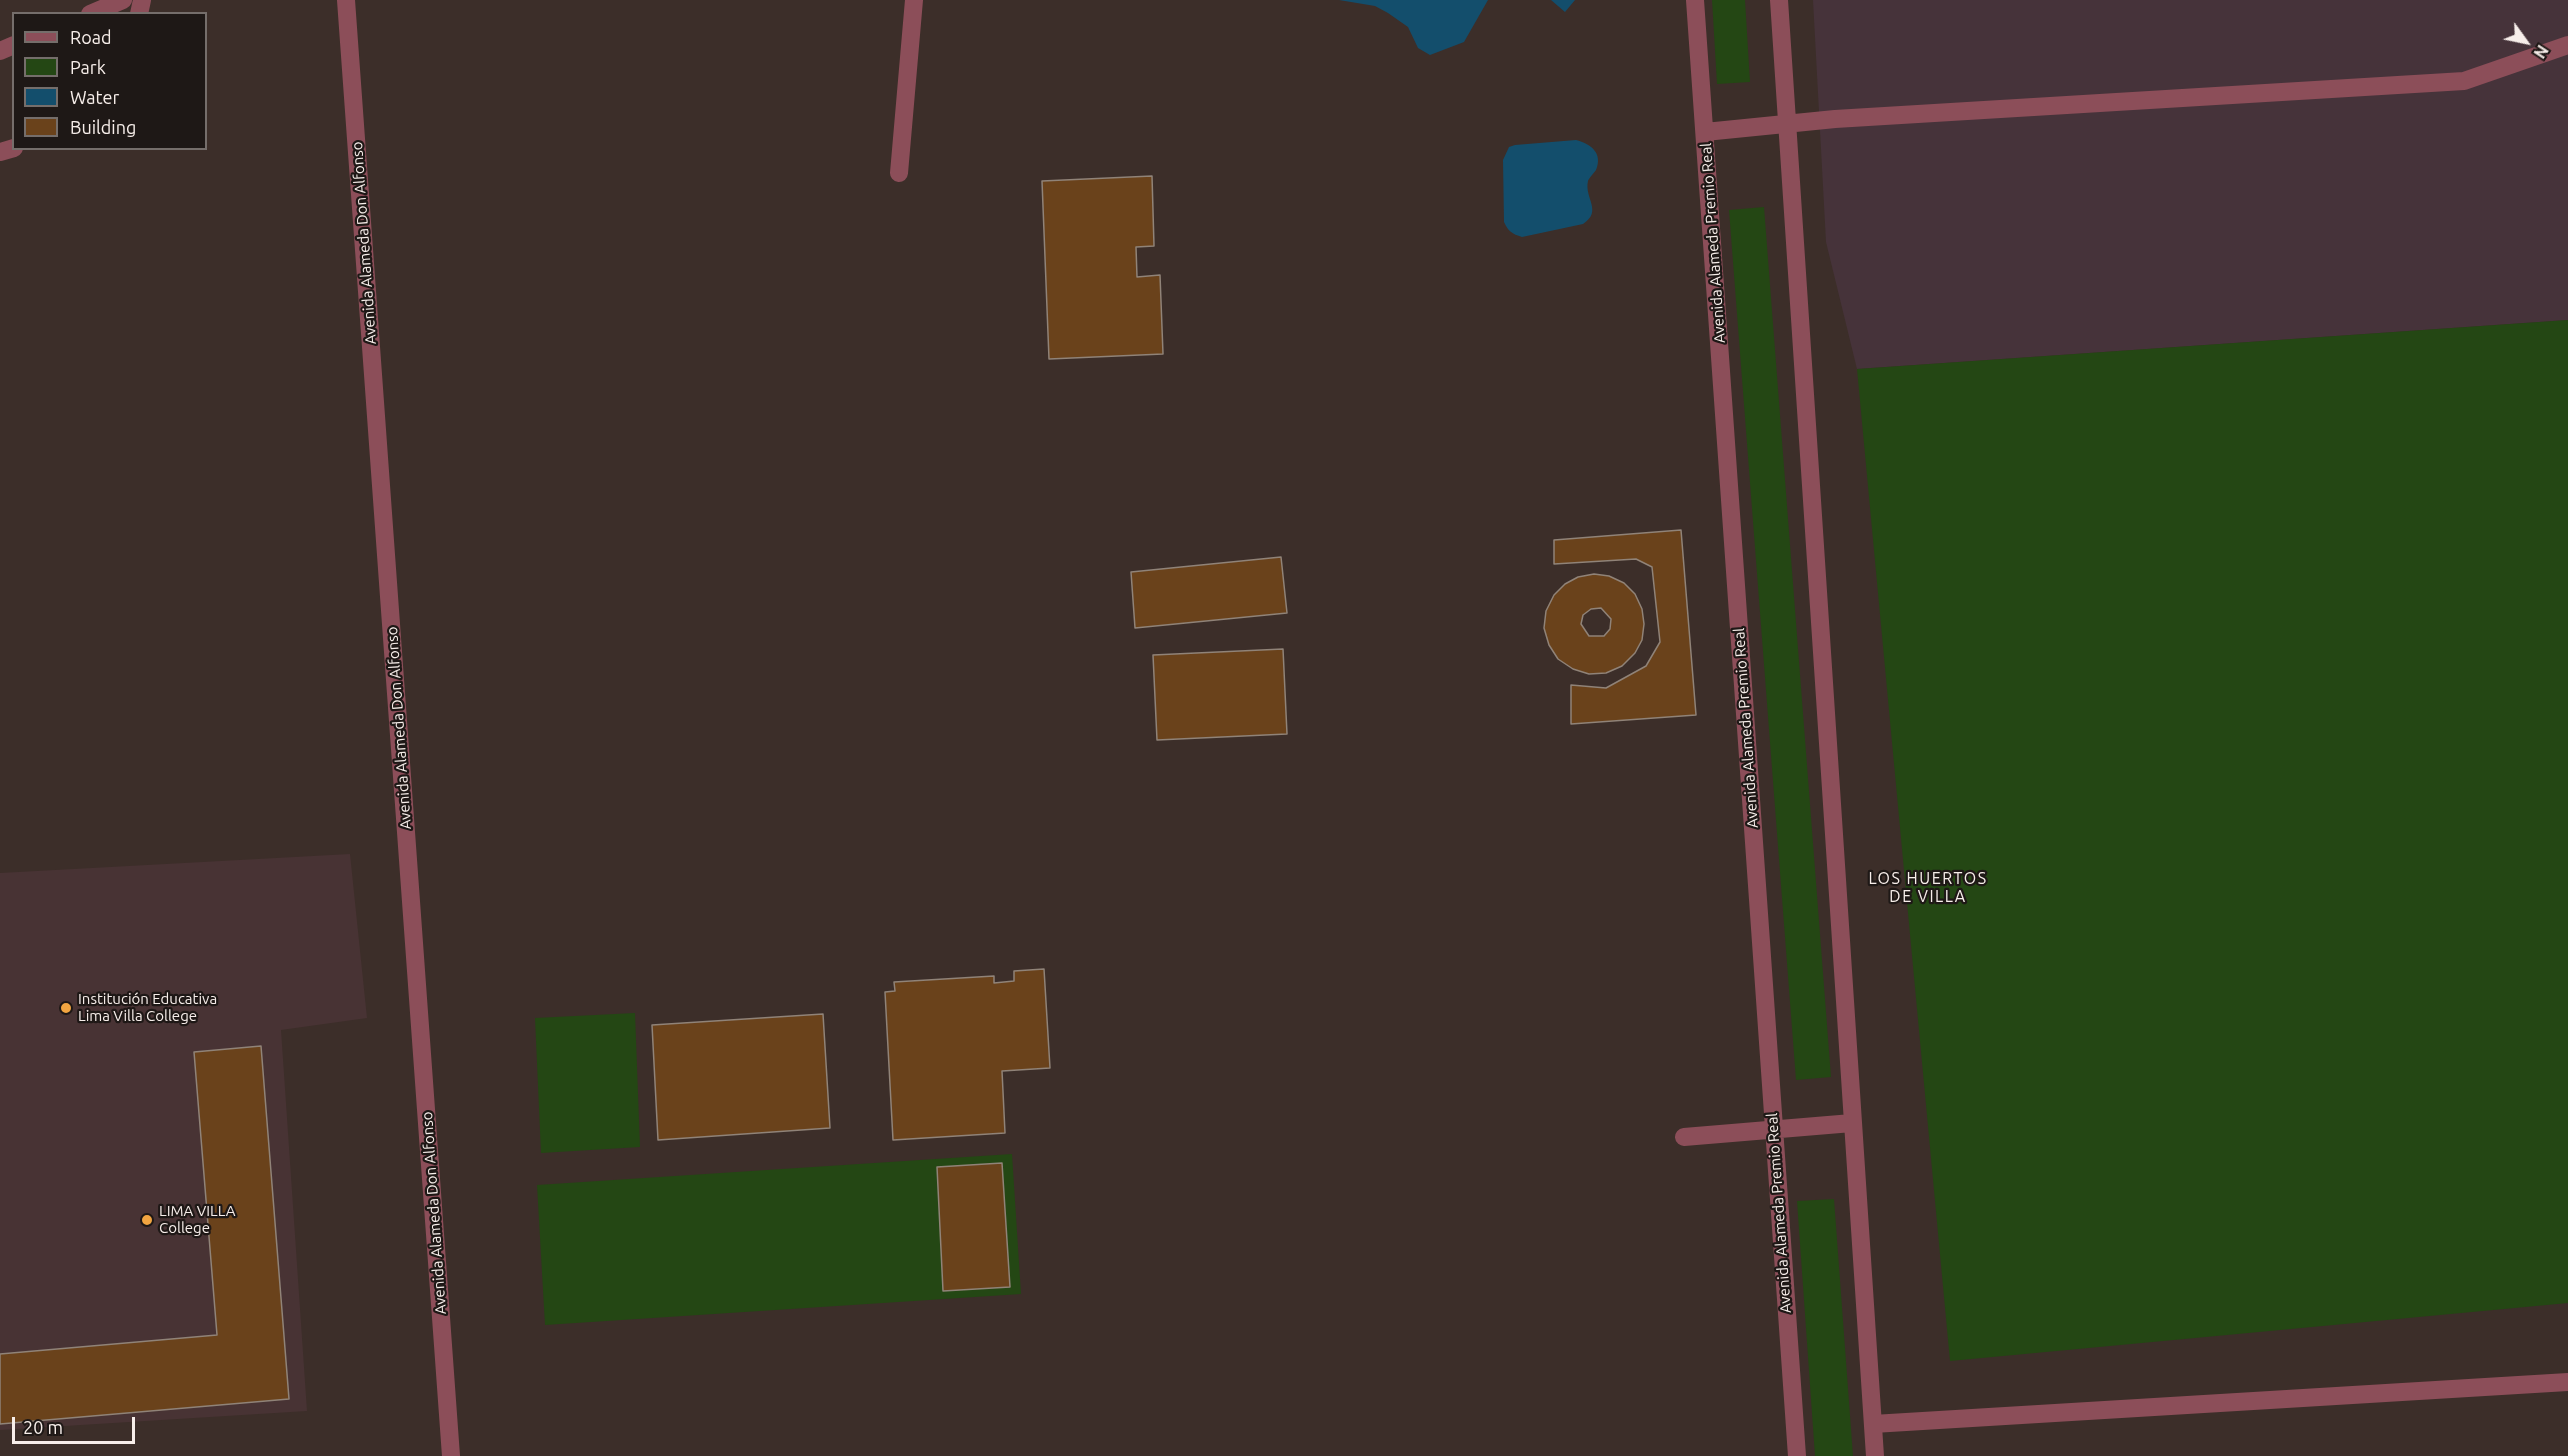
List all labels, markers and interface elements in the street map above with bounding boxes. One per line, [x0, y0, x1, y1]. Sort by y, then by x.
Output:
legend [12, 12, 207, 150]
north arrow [2496, 12, 2556, 72]
text: Road [70, 27, 112, 47]
text: N [2530, 42, 2552, 62]
text: Park [70, 57, 106, 77]
text: Water [70, 87, 119, 107]
text: Building [70, 117, 136, 137]
street label: Avenida Alameda Don Alfonso [348, 141, 380, 345]
street label: Avenida Alameda Premio Real [1697, 142, 1729, 344]
street label: Avenida Alameda Don Alfonso [383, 626, 415, 830]
street label: Avenida Alameda Premio Real [1730, 627, 1762, 829]
district label: LOS HUERTOS DE VILLA [1868, 869, 1988, 907]
place label: Institución Educativa Lima Villa College [78, 990, 217, 1025]
marker: Institución Educativa Lima Villa College [59, 1001, 73, 1015]
street label: Avenida Alameda Don Alfonso [418, 1111, 450, 1315]
street label: Avenida Alameda Premio Real [1763, 1112, 1795, 1314]
place label: LIMA VILLA College [159, 1202, 235, 1237]
marker: LIMA VILLA College [140, 1213, 154, 1227]
scale bar [15, 1405, 138, 1443]
text: 20 m [23, 1417, 63, 1437]

